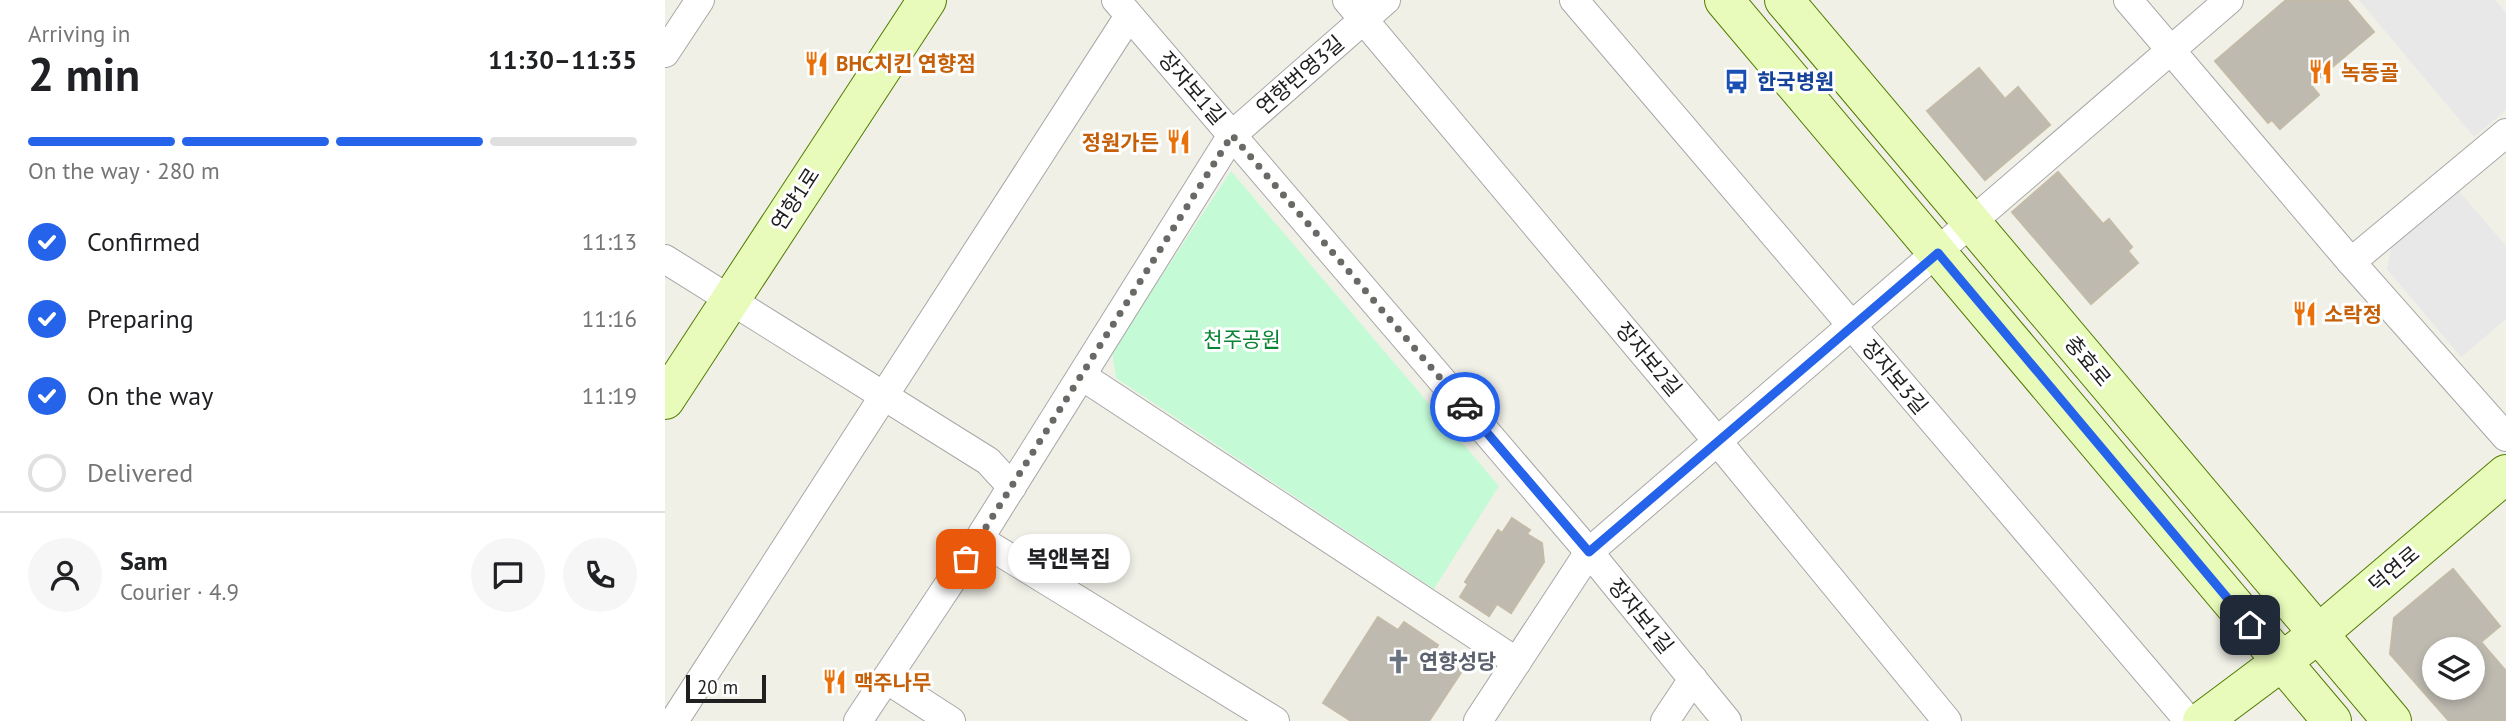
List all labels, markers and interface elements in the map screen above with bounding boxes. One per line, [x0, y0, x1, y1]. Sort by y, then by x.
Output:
text: Arriving in [28, 19, 130, 48]
street label: 연향번영3길 [1250, 29, 1350, 121]
text: 11:30–11:35 [488, 43, 637, 76]
text: 2 min [28, 44, 140, 104]
street label: 장자보1길 [1153, 46, 1231, 130]
restaurant icon: BHC치킨 연향점 [802, 49, 830, 77]
place label: BHC치킨 연향점 [836, 50, 976, 77]
restaurant icon: 녹동골 [2307, 58, 2335, 86]
place label: 녹동골 [2341, 59, 2399, 86]
bus stop icon: 한국병원 [1723, 67, 1751, 95]
place label: 한국병원 [1757, 68, 1834, 95]
restaurant icon: 정원가든 [1165, 128, 1193, 156]
place label: 정원가든 [1082, 129, 1159, 156]
text: On the way · 280 m [28, 156, 220, 185]
street label: 연향1로 [765, 163, 825, 235]
icon: check [28, 223, 66, 261]
text: Confirmed [87, 225, 200, 258]
text: 11:13 [582, 227, 637, 256]
icon: check [28, 300, 66, 338]
restaurant icon: 소락정 [2290, 300, 2318, 328]
place label: 소락정 [2324, 301, 2382, 328]
text: Preparing [87, 302, 194, 335]
text: 11:16 [582, 304, 637, 333]
street label: 장자보2길 [1610, 316, 1688, 402]
park label: 천주공원 [1203, 326, 1281, 353]
street label: 충효로 [2059, 330, 2117, 392]
street label: 장자보3길 [1856, 334, 1934, 420]
courier [1430, 372, 1500, 442]
icon: check [28, 377, 66, 415]
text: On the way [87, 379, 213, 412]
text: 11:19 [582, 381, 637, 410]
icon: car [1446, 388, 1484, 426]
text: Delivered [87, 456, 193, 489]
pin [936, 529, 996, 589]
callout: 복앤복집 [1008, 534, 1131, 584]
button: person [28, 538, 102, 612]
button: chat [471, 538, 545, 612]
button: phone [563, 538, 637, 612]
icon: bag [947, 540, 985, 578]
street label: 덕연로 [2363, 540, 2425, 598]
text: Sam [120, 544, 168, 577]
text: 복앤복집 [1027, 544, 1111, 573]
street label: 장자보1길 [1603, 573, 1679, 659]
text: Courier · 4.9 [120, 577, 239, 606]
pin [2220, 595, 2280, 655]
icon: home [2231, 606, 2269, 644]
map controls [2422, 637, 2485, 700]
button: layers [2422, 637, 2485, 700]
church icon: 연향성당 [1385, 647, 1413, 675]
place label: 연향성당 [1419, 648, 1496, 675]
restaurant icon: 맥주나무 [820, 668, 848, 696]
place label: 맥주나무 [854, 669, 931, 696]
scale bar [686, 672, 767, 704]
text: 20 m [697, 675, 738, 699]

